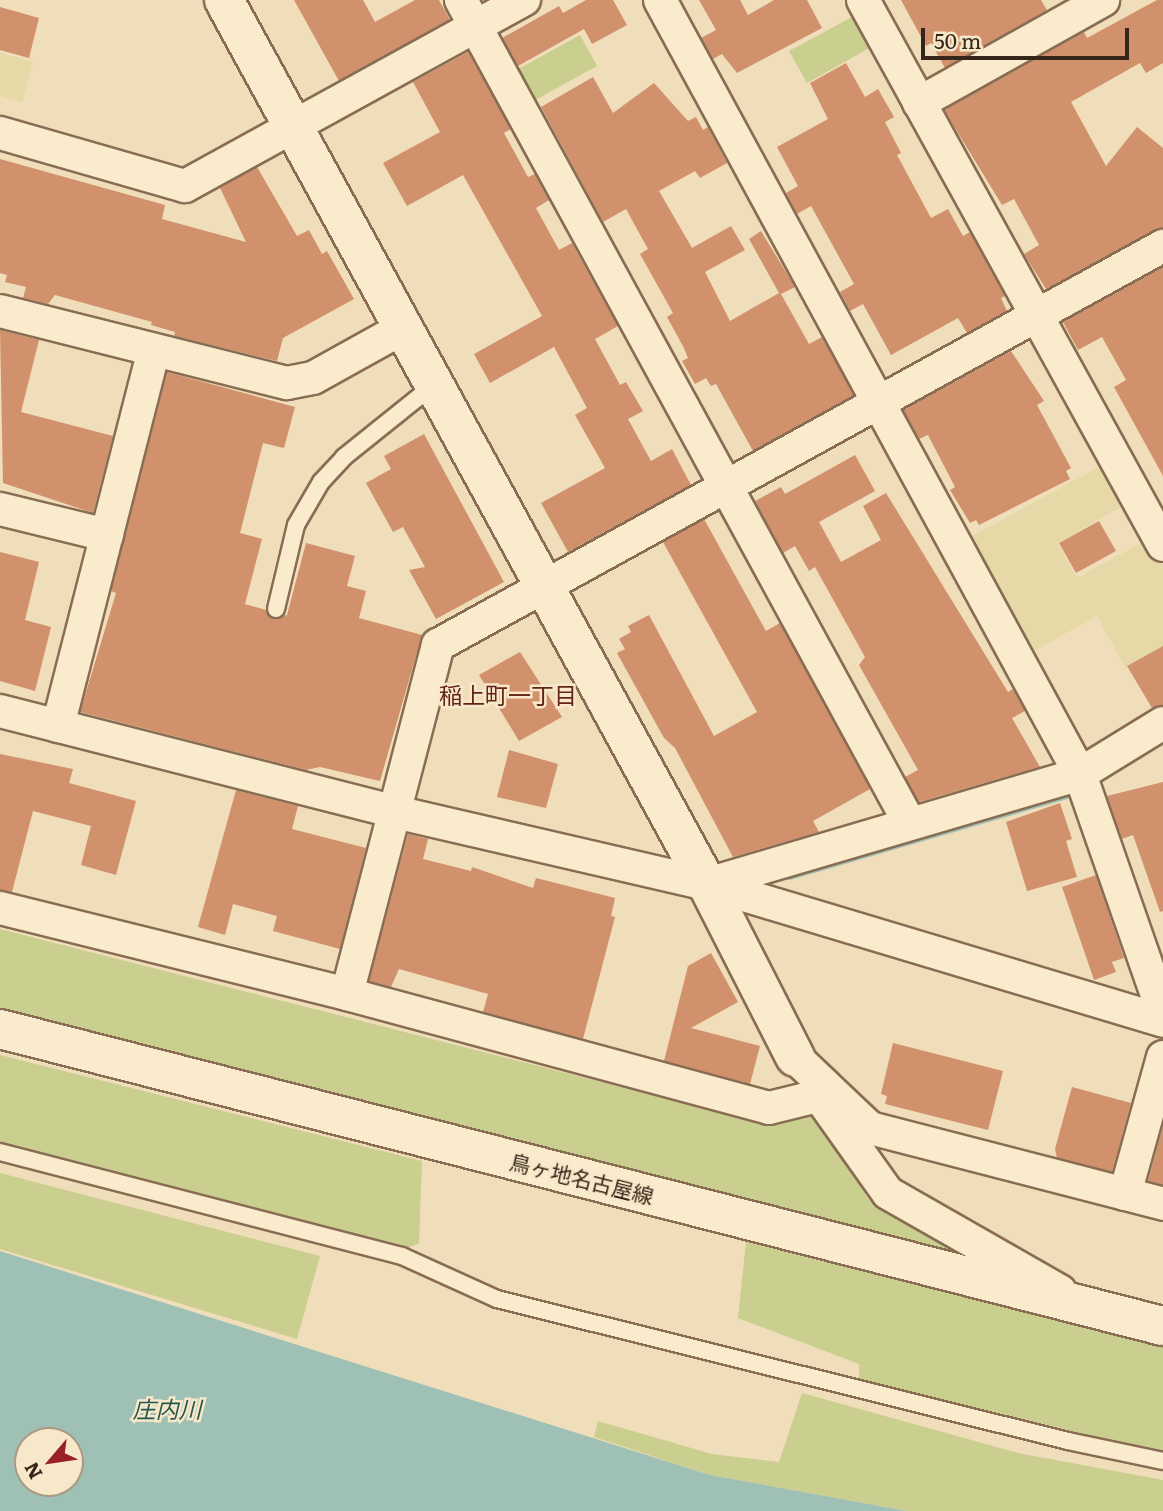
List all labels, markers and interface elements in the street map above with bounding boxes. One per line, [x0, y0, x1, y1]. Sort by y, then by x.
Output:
scale bar [925, 14, 1133, 58]
text: 50 m [934, 24, 981, 55]
district label: 稲上町一丁目 [439, 680, 577, 708]
street label: 鳥ヶ地名古屋線 [508, 1148, 656, 1208]
water label: 庄内川 [133, 1394, 201, 1422]
north arrow [14, 1427, 84, 1497]
text: N [16, 1457, 48, 1485]

